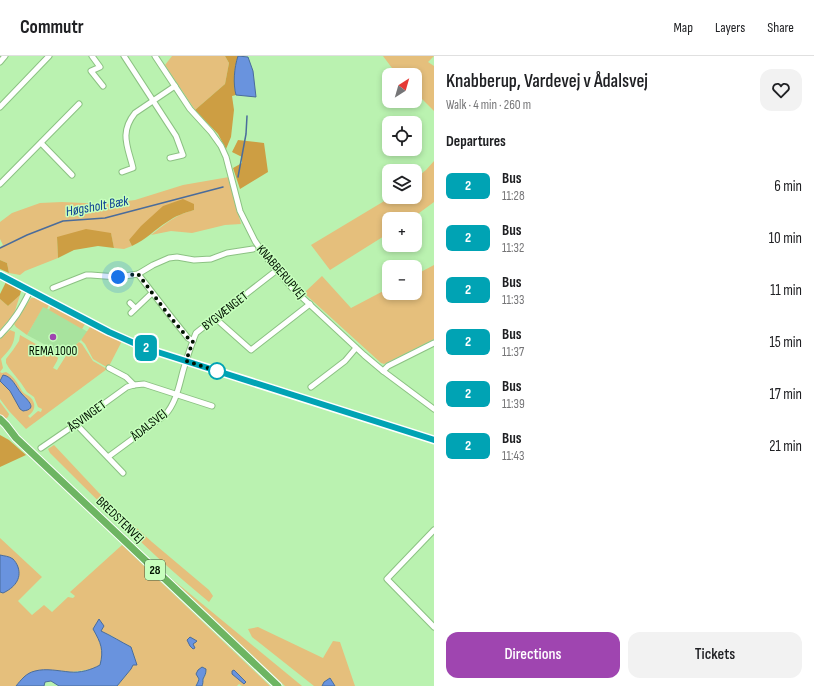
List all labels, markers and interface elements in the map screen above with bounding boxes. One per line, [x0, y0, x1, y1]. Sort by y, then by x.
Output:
text: Commutr [20, 16, 84, 39]
text: Map [673, 19, 693, 36]
text: Layers [715, 19, 745, 36]
text: Share [767, 19, 794, 36]
north arrow [382, 68, 422, 108]
map controls [382, 68, 422, 300]
button: heart [760, 69, 802, 111]
text: Knabberup, Vardevej v Ådalsvej [446, 70, 648, 93]
text: Walk · 4 min · 260 m [446, 97, 531, 113]
button: locate [382, 116, 422, 156]
text: Departures [446, 132, 506, 151]
button: layers [382, 164, 422, 204]
text: Bus [502, 169, 521, 188]
text: 2 [465, 177, 471, 194]
text: 6 min [774, 177, 802, 196]
text: 11:28 [502, 188, 525, 204]
water label: Høgsholt Bæk [64, 192, 130, 220]
button: + [382, 212, 422, 252]
text: Bus [502, 221, 521, 240]
text: 2 [465, 229, 471, 246]
text: 10 min [769, 229, 802, 248]
text: 11:32 [502, 240, 524, 256]
street label: KNABBERUPVEJ [253, 242, 309, 302]
button: − [382, 260, 422, 300]
your location [108, 267, 128, 287]
text: Bus [502, 273, 521, 292]
text: 2 [465, 281, 471, 298]
text: 11 min [770, 281, 802, 300]
street label: BYGVÆNGET [199, 288, 251, 334]
text: 11:33 [502, 292, 524, 308]
text: Bus [502, 325, 521, 344]
marker: REMA 1000 [48, 332, 58, 342]
text: 2 [465, 333, 471, 350]
text: 15 min [770, 333, 802, 352]
line badge: 2 [133, 335, 159, 361]
text: 2 [143, 339, 149, 356]
place label: REMA 1000 [29, 343, 78, 359]
text: 11:37 [502, 344, 524, 360]
unlabelled marker [208, 362, 226, 380]
text: Bus [502, 377, 521, 396]
text: 2 [465, 385, 471, 402]
text: 17 min [770, 385, 802, 404]
text: 11:39 [502, 396, 525, 412]
street label: ÅSVINGET [64, 397, 109, 436]
street label: ÅDALSVEJ [127, 406, 170, 445]
text: Bus [502, 429, 521, 448]
text: 2 [465, 437, 471, 454]
text: 21 min [769, 437, 802, 456]
text: 11:43 [502, 448, 525, 464]
street label: BREDSTENVEJ [93, 493, 147, 547]
road number: 28 [145, 560, 165, 580]
button: Directions [446, 632, 620, 678]
button: Tickets [628, 632, 802, 678]

